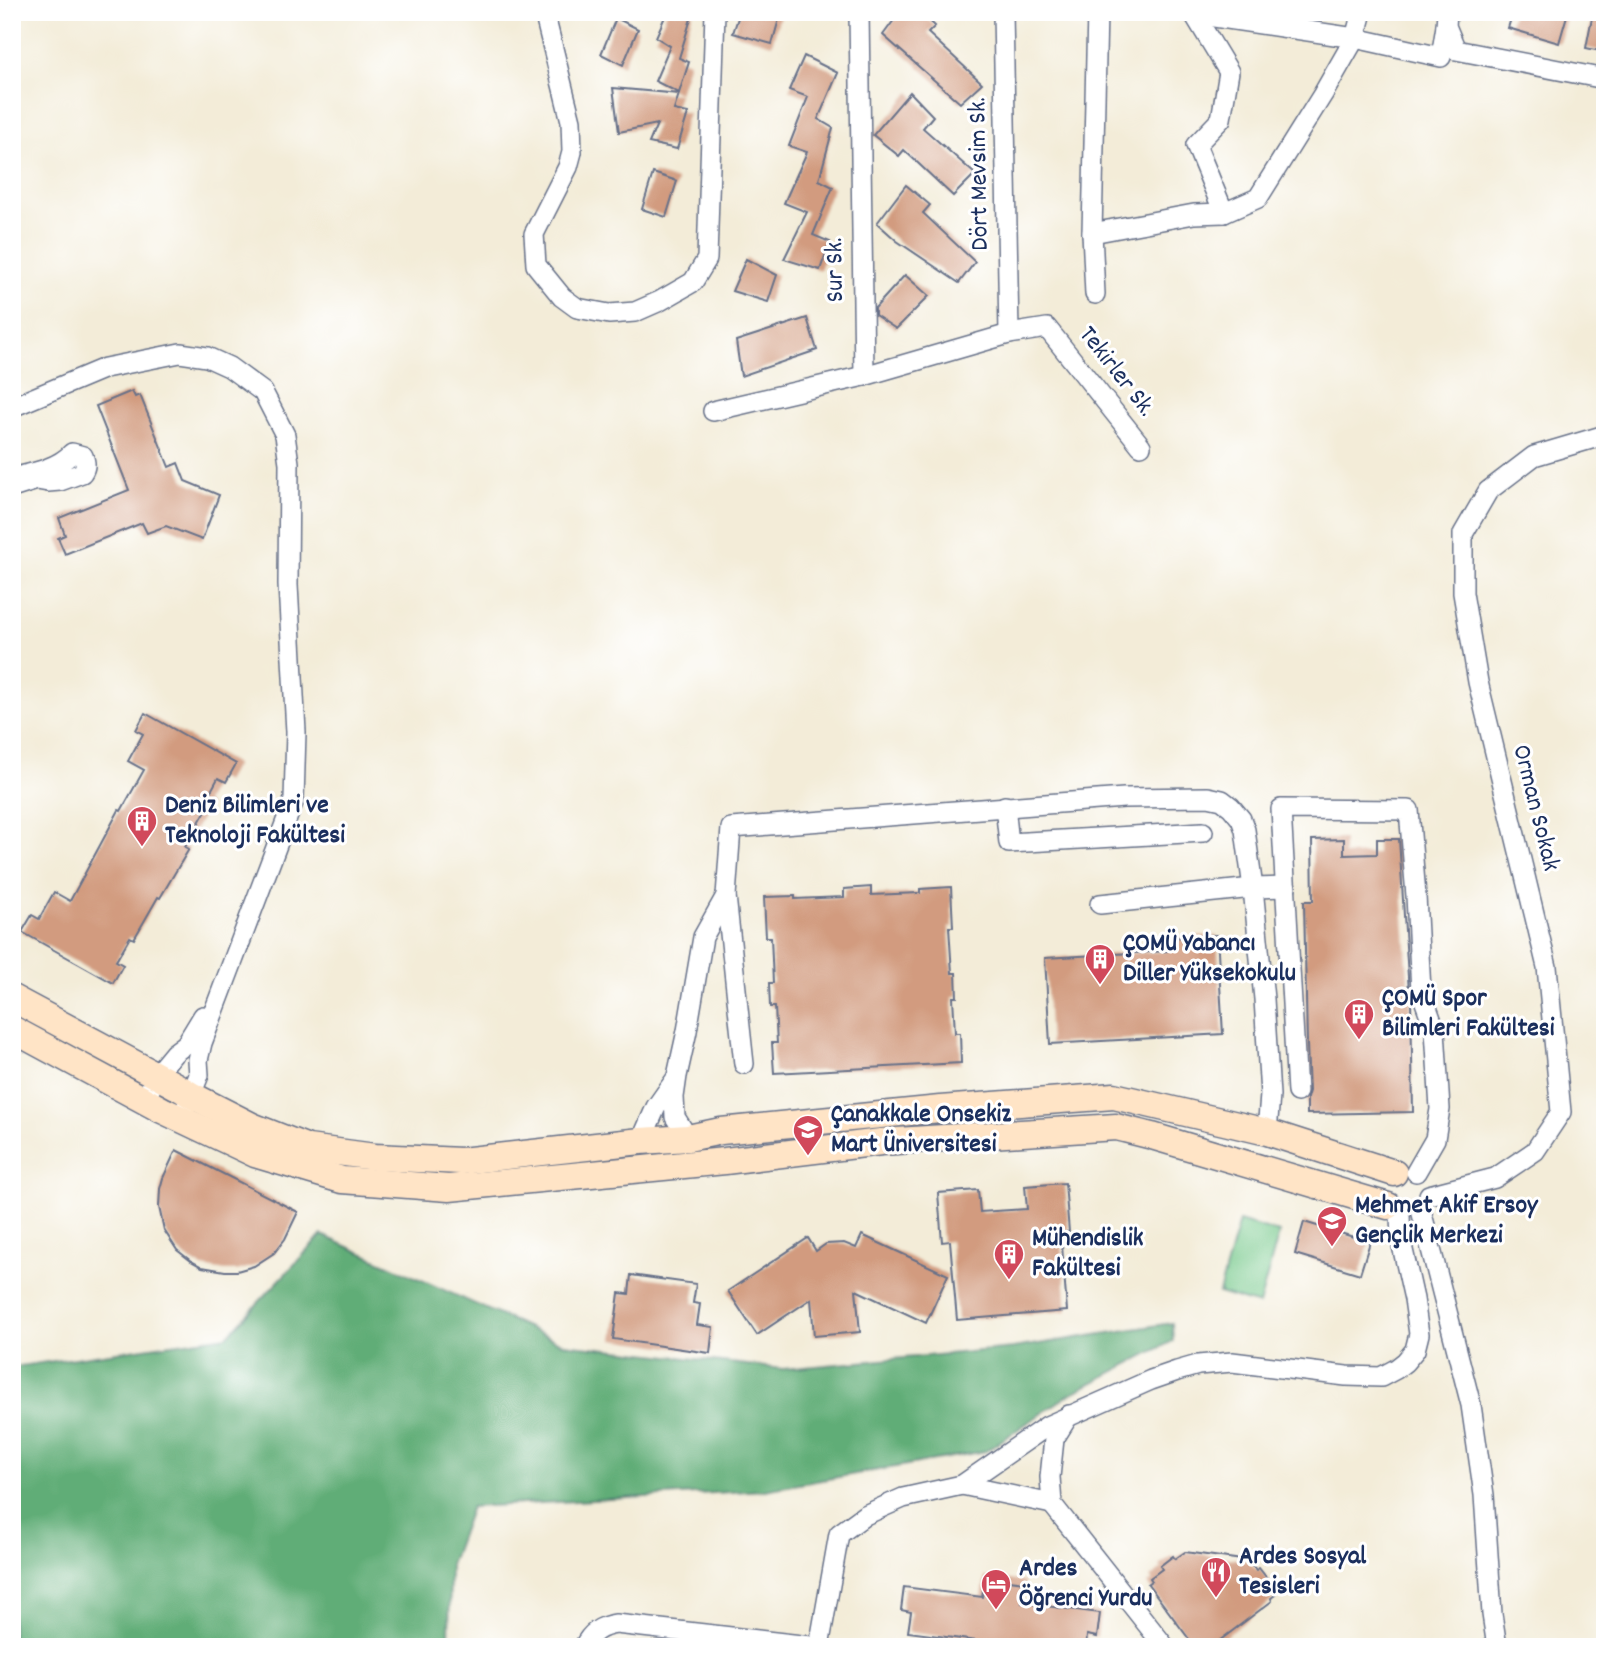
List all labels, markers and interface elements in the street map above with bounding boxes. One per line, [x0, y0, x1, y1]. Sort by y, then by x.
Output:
street label: Dört Mevsim Sk. [960, 97, 1000, 251]
street label: Sur Sk. [817, 237, 855, 303]
street label: Tekirler Sk. [1069, 319, 1163, 425]
street label: Orman Sokak [1501, 741, 1569, 875]
place label: Deniz Bilimleri ve Teknoloji Fakültesi [165, 788, 345, 855]
building icon: Deniz Bilimleri ve Teknoloji Fakültesi [125, 804, 159, 848]
place label: ÇOMÜ Yabancı Diller Yüksekokulu [1123, 926, 1296, 993]
building icon: ÇOMÜ Yabancı Diller Yüksekokulu [1083, 942, 1117, 986]
place label: ÇOMÜ Spor Bilimleri Fakültesi [1382, 981, 1555, 1048]
building icon: ÇOMÜ Spor Bilimleri Fakültesi [1342, 997, 1376, 1041]
place label: Çanakkale Onsekiz Mart Üniversitesi [831, 1097, 1012, 1164]
school or university icon: Çanakkale Onsekiz Mart Üniversitesi [791, 1113, 825, 1157]
place label: Mehmet Akif Ersoy Gençlik Merkezi [1355, 1188, 1539, 1255]
school or university icon: Mehmet Akif Ersoy Gençlik Merkezi [1315, 1204, 1349, 1248]
place label: Mühendislik Fakültesi [1032, 1221, 1144, 1288]
building icon: Mühendislik Fakültesi [992, 1237, 1026, 1281]
place label: Ardes Sosyal Tesisleri [1239, 1539, 1367, 1606]
place label: Ardes Öğrenci Yurdu [1019, 1551, 1153, 1618]
restaurant icon: Ardes Sosyal Tesisleri [1199, 1555, 1233, 1599]
hotel icon: Ardes Öğrenci Yurdu [979, 1567, 1013, 1611]

